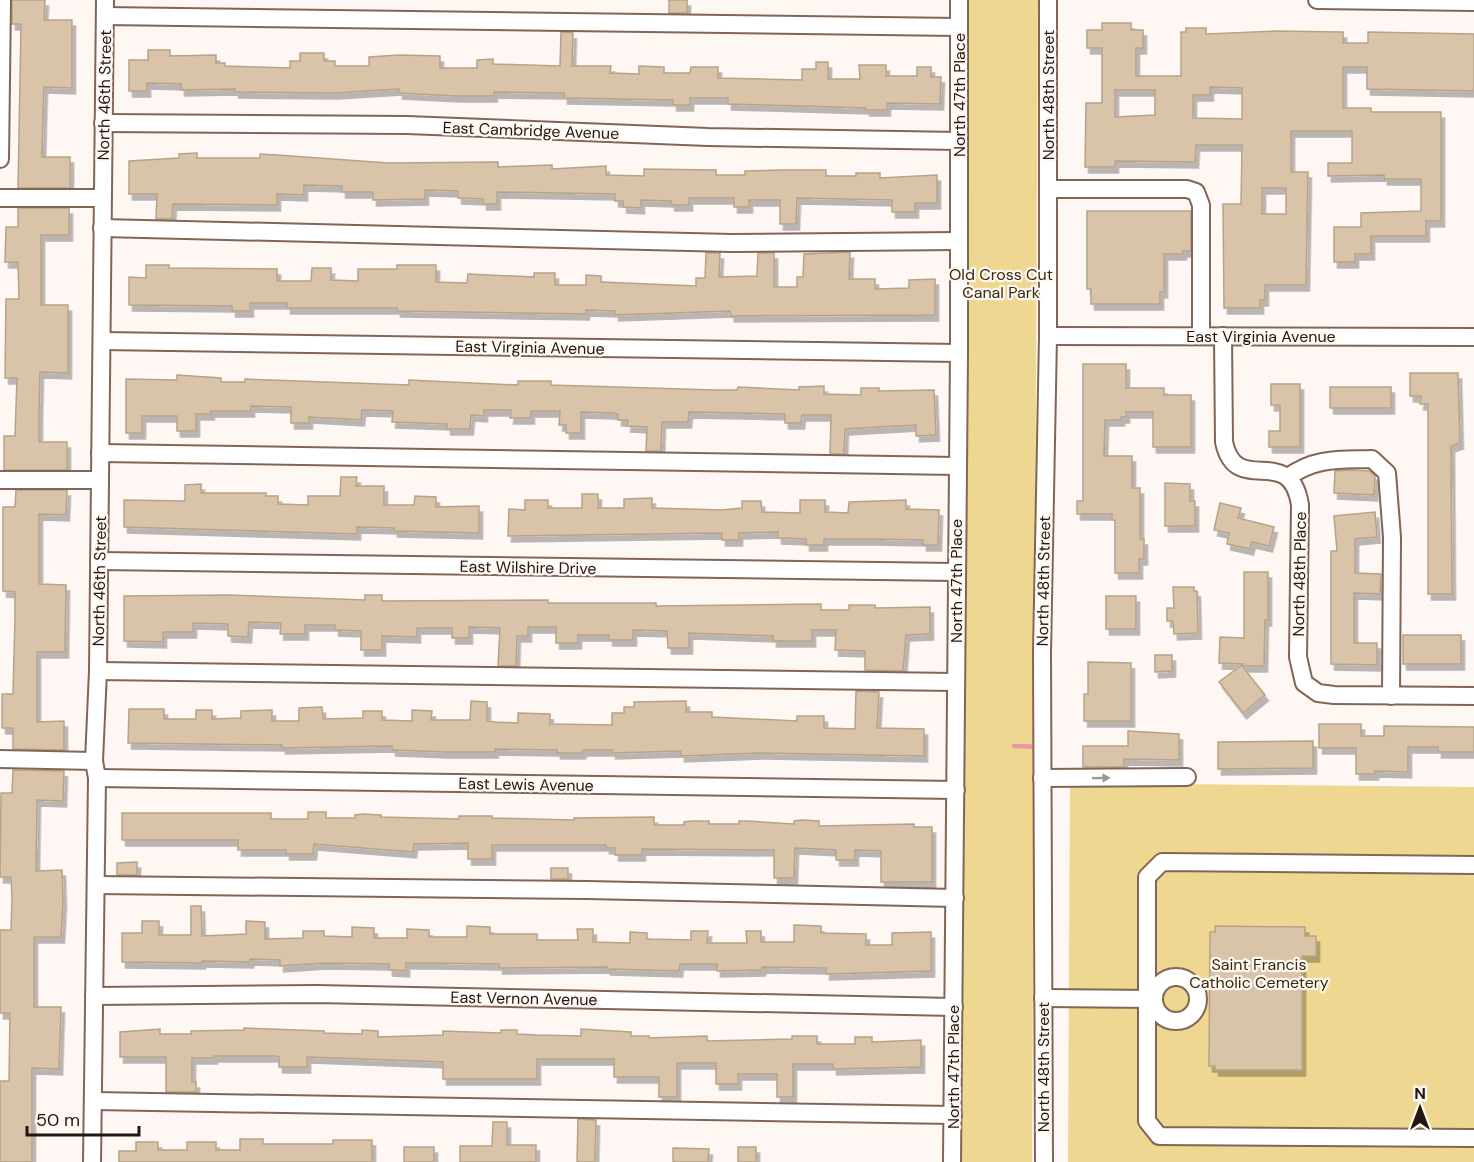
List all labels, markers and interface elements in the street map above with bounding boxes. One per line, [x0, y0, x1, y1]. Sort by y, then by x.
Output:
street label: North 46th Street [93, 29, 116, 161]
street label: North 48th Street [1038, 30, 1059, 160]
street label: North 47th Place [949, 33, 970, 157]
street label: East Cambridge Avenue [442, 117, 620, 144]
park label: Old Cross Cut Canal Park [949, 264, 1053, 303]
street label: East Virginia Avenue [1186, 326, 1336, 347]
street label: East Virginia Avenue [455, 336, 605, 359]
street label: North 48th Place [1288, 511, 1311, 637]
street label: North 46th Street [88, 515, 111, 647]
street label: North 48th Street [1032, 515, 1055, 647]
street label: North 47th Place [946, 519, 967, 643]
street label: East Wilshire Drive [459, 556, 597, 579]
street label: East Lewis Avenue [458, 773, 594, 796]
one-way arrow [1091, 773, 1110, 783]
park label: Saint Francis Catholic Cemetery [1189, 954, 1329, 993]
street label: East Vernon Avenue [450, 987, 598, 1010]
street label: North 48th Street [1033, 1002, 1054, 1132]
street label: North 47th Place [943, 1005, 964, 1129]
north arrow [1390, 1078, 1450, 1138]
text: N [1414, 1083, 1426, 1104]
scale bar [27, 1099, 140, 1137]
text: 50 m [36, 1108, 80, 1132]

